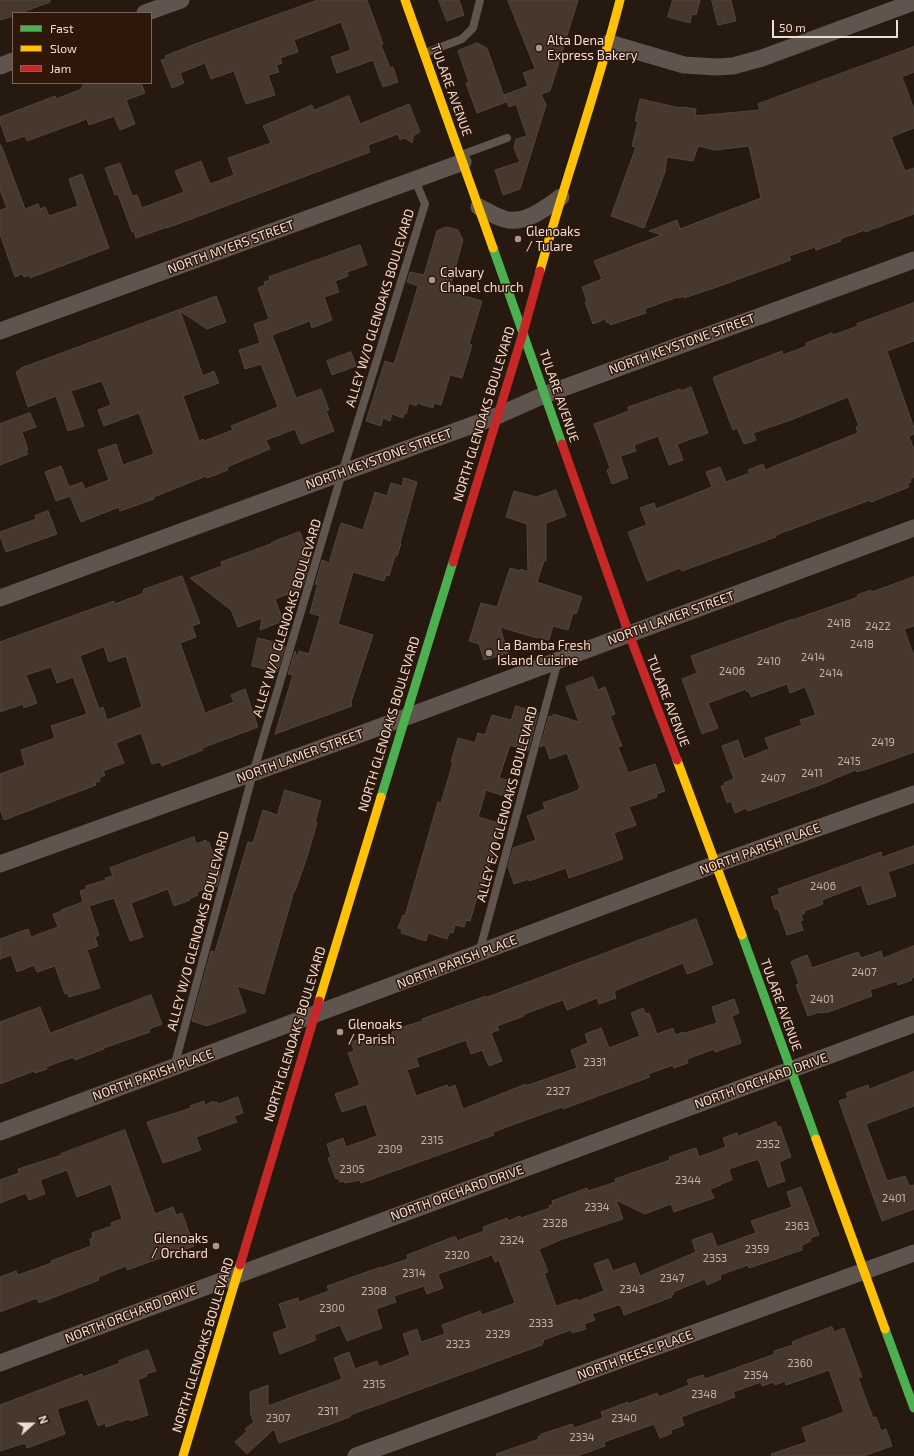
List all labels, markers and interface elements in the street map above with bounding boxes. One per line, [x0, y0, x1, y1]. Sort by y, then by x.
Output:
legend [12, 12, 152, 84]
scale bar [774, 12, 900, 38]
text: 50 m [779, 20, 806, 34]
text: Fast [50, 21, 73, 35]
place label: Alta Dena Express Bakery [547, 33, 638, 64]
text: Slow [50, 41, 77, 55]
street label: TULARE AVENUE [427, 42, 475, 138]
marker: Alta Dena Express Bakery [534, 43, 544, 53]
text: Jam [50, 61, 71, 75]
street label: ALLEY W/O GLENOAKS BOULEVARD [342, 207, 418, 409]
street label: NORTH MYERS STREET [165, 217, 297, 277]
place label: Glenoaks / Tulare [526, 224, 580, 255]
marker: Glenoaks / Tulare [513, 234, 523, 244]
place label: Calvary Chapel church [440, 265, 524, 296]
marker: Calvary Chapel church [427, 275, 437, 285]
street label: NORTH KEYSTONE STREET [607, 310, 757, 378]
street label: NORTH GLENOAKS BOULEVARD [450, 325, 518, 503]
street label: TULARE AVENUE [536, 348, 582, 444]
street label: NORTH KEYSTONE STREET [304, 425, 454, 493]
street label: ALLEY W/O GLENOAKS BOULEVARD [249, 517, 325, 719]
street label: NORTH LAMER STREET [605, 588, 737, 648]
house number: 2418 [827, 616, 851, 630]
house number: 2422 [865, 619, 891, 633]
street label: NORTH GLENOAKS BOULEVARD [355, 635, 423, 813]
house number: 2418 [850, 637, 874, 651]
place label: La Bamba Fresh Island Cuisine [497, 638, 591, 669]
marker: La Bamba Fresh Island Cuisine [484, 648, 494, 658]
house number: 2414 [801, 650, 825, 664]
street label: TULARE AVENUE [643, 653, 693, 749]
house number: 2410 [757, 654, 781, 668]
house number: 2406 [719, 664, 745, 678]
house number: 2414 [819, 666, 843, 680]
street label: ALLEY E/O GLENOAKS BOULEVARD [473, 704, 541, 904]
street label: NORTH LAMER STREET [234, 726, 366, 786]
house number: 2419 [871, 735, 895, 749]
house number: 2415 [837, 754, 861, 768]
house number: 2411 [801, 766, 823, 780]
house number: 2407 [760, 771, 786, 785]
street label: NORTH PARISH PLACE [697, 820, 823, 878]
street label: ALLEY W/O GLENOAKS BOULEVARD [164, 829, 232, 1033]
house number: 2406 [810, 879, 836, 893]
street label: NORTH PARISH PLACE [395, 932, 519, 992]
street label: NORTH GLENOAKS BOULEVARD [261, 945, 329, 1123]
street label: TULARE AVENUE [757, 957, 805, 1053]
house number: 2407 [851, 965, 877, 979]
house number: 2401 [810, 992, 834, 1006]
place label: Glenoaks / Parish [348, 1017, 402, 1048]
marker: Glenoaks / Parish [335, 1027, 345, 1037]
street label: NORTH PARISH PLACE [90, 1046, 216, 1104]
street label: NORTH ORCHARD DRIVE [692, 1050, 830, 1112]
house number: 2331 [584, 1055, 606, 1069]
house number: 2327 [546, 1084, 570, 1098]
house number: 2315 [421, 1133, 443, 1147]
house number: 2352 [756, 1137, 780, 1151]
house number: 2309 [377, 1142, 403, 1156]
house number: 2305 [340, 1162, 364, 1176]
street label: NORTH ORCHARD DRIVE [388, 1162, 526, 1224]
house number: 2344 [675, 1173, 701, 1187]
house number: 2401 [882, 1191, 906, 1205]
house number: 2334 [584, 1200, 610, 1214]
house number: 2328 [542, 1216, 568, 1230]
house number: 2363 [785, 1219, 809, 1233]
place label: Glenoaks / Orchard [151, 1231, 208, 1262]
house number: 2324 [499, 1233, 525, 1247]
marker: Glenoaks / Orchard [211, 1241, 221, 1251]
house number: 2359 [745, 1242, 769, 1256]
house number: 2320 [444, 1248, 470, 1262]
house number: 2353 [703, 1251, 727, 1265]
street label: NORTH GLENOAKS BOULEVARD [169, 1256, 237, 1434]
house number: 2314 [402, 1266, 426, 1280]
house number: 2347 [660, 1271, 684, 1285]
street label: NORTH ORCHARD DRIVE [63, 1282, 199, 1346]
house number: 2343 [619, 1282, 645, 1296]
house number: 2308 [361, 1284, 387, 1298]
house number: 2300 [319, 1301, 345, 1315]
house number: 2333 [529, 1316, 553, 1330]
house number: 2329 [486, 1327, 510, 1341]
street label: NORTH REESE PLACE [575, 1327, 695, 1383]
house number: 2323 [446, 1337, 470, 1351]
house number: 2360 [787, 1356, 813, 1370]
house number: 2354 [744, 1368, 768, 1382]
house number: 2315 [363, 1377, 385, 1391]
house number: 2348 [691, 1387, 717, 1401]
north arrow [12, 1404, 52, 1444]
house number: 2311 [317, 1404, 339, 1418]
house number: 2307 [266, 1411, 290, 1425]
house number: 2340 [611, 1411, 637, 1425]
text: N [36, 1413, 51, 1426]
house number: 2334 [569, 1430, 595, 1444]

